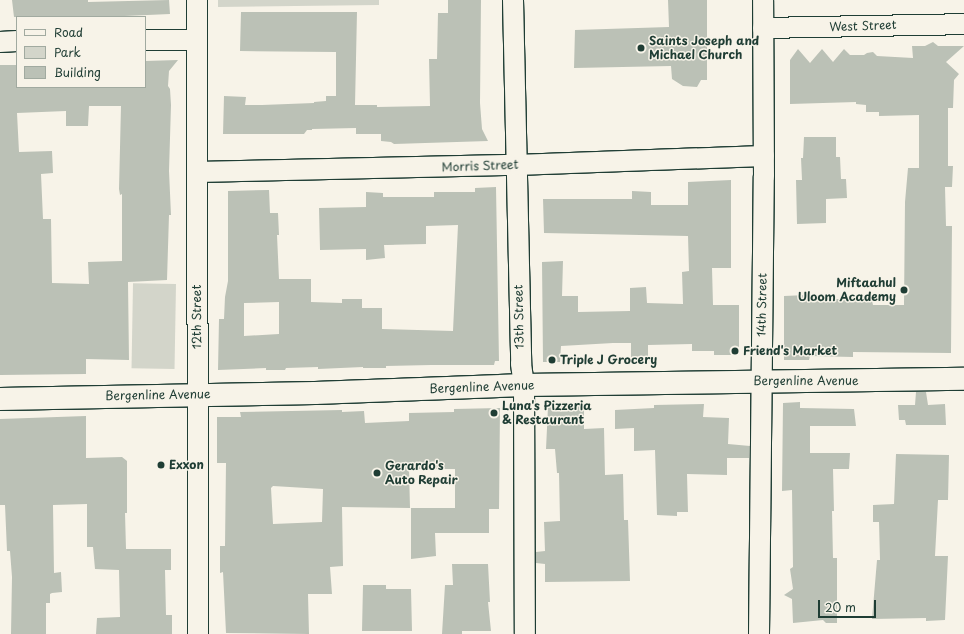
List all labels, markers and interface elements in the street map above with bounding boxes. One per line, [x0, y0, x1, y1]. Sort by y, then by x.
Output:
legend [16, 16, 146, 88]
street label: West Street [829, 18, 897, 34]
text: Road [54, 23, 83, 41]
place label: Saints Joseph and Michael Church [649, 34, 760, 62]
text: Park [54, 43, 81, 61]
marker: Saints Joseph and Michael Church [636, 43, 646, 53]
text: Building [54, 63, 101, 81]
street label: Morris Street [441, 157, 519, 175]
street label: 14th Street [754, 273, 770, 337]
place label: Miftaahul Uloom Academy [798, 276, 896, 304]
street label: 12th Street [190, 284, 204, 350]
street label: 13th Street [511, 285, 527, 349]
marker: Miftaahul Uloom Academy [899, 285, 909, 295]
place label: Friend's Market [743, 344, 838, 358]
marker: Friend's Market [730, 346, 740, 356]
place label: Triple J Grocery [560, 353, 658, 367]
marker: Triple J Grocery [547, 355, 557, 365]
street label: Bergenline Avenue [753, 374, 859, 388]
street label: Bergenline Avenue [429, 378, 535, 396]
street label: Bergenline Avenue [105, 387, 211, 403]
place label: Luna's Pizzeria & Restaurant [502, 399, 591, 427]
marker: Luna's Pizzeria & Restaurant [489, 408, 499, 418]
place label: Exxon [169, 458, 204, 472]
place label: Gerardo's Auto Repair [385, 459, 458, 487]
marker: Exxon [156, 460, 166, 470]
marker: Gerardo's Auto Repair [372, 468, 382, 478]
scale bar [820, 592, 878, 618]
text: 20 m [825, 598, 856, 616]

